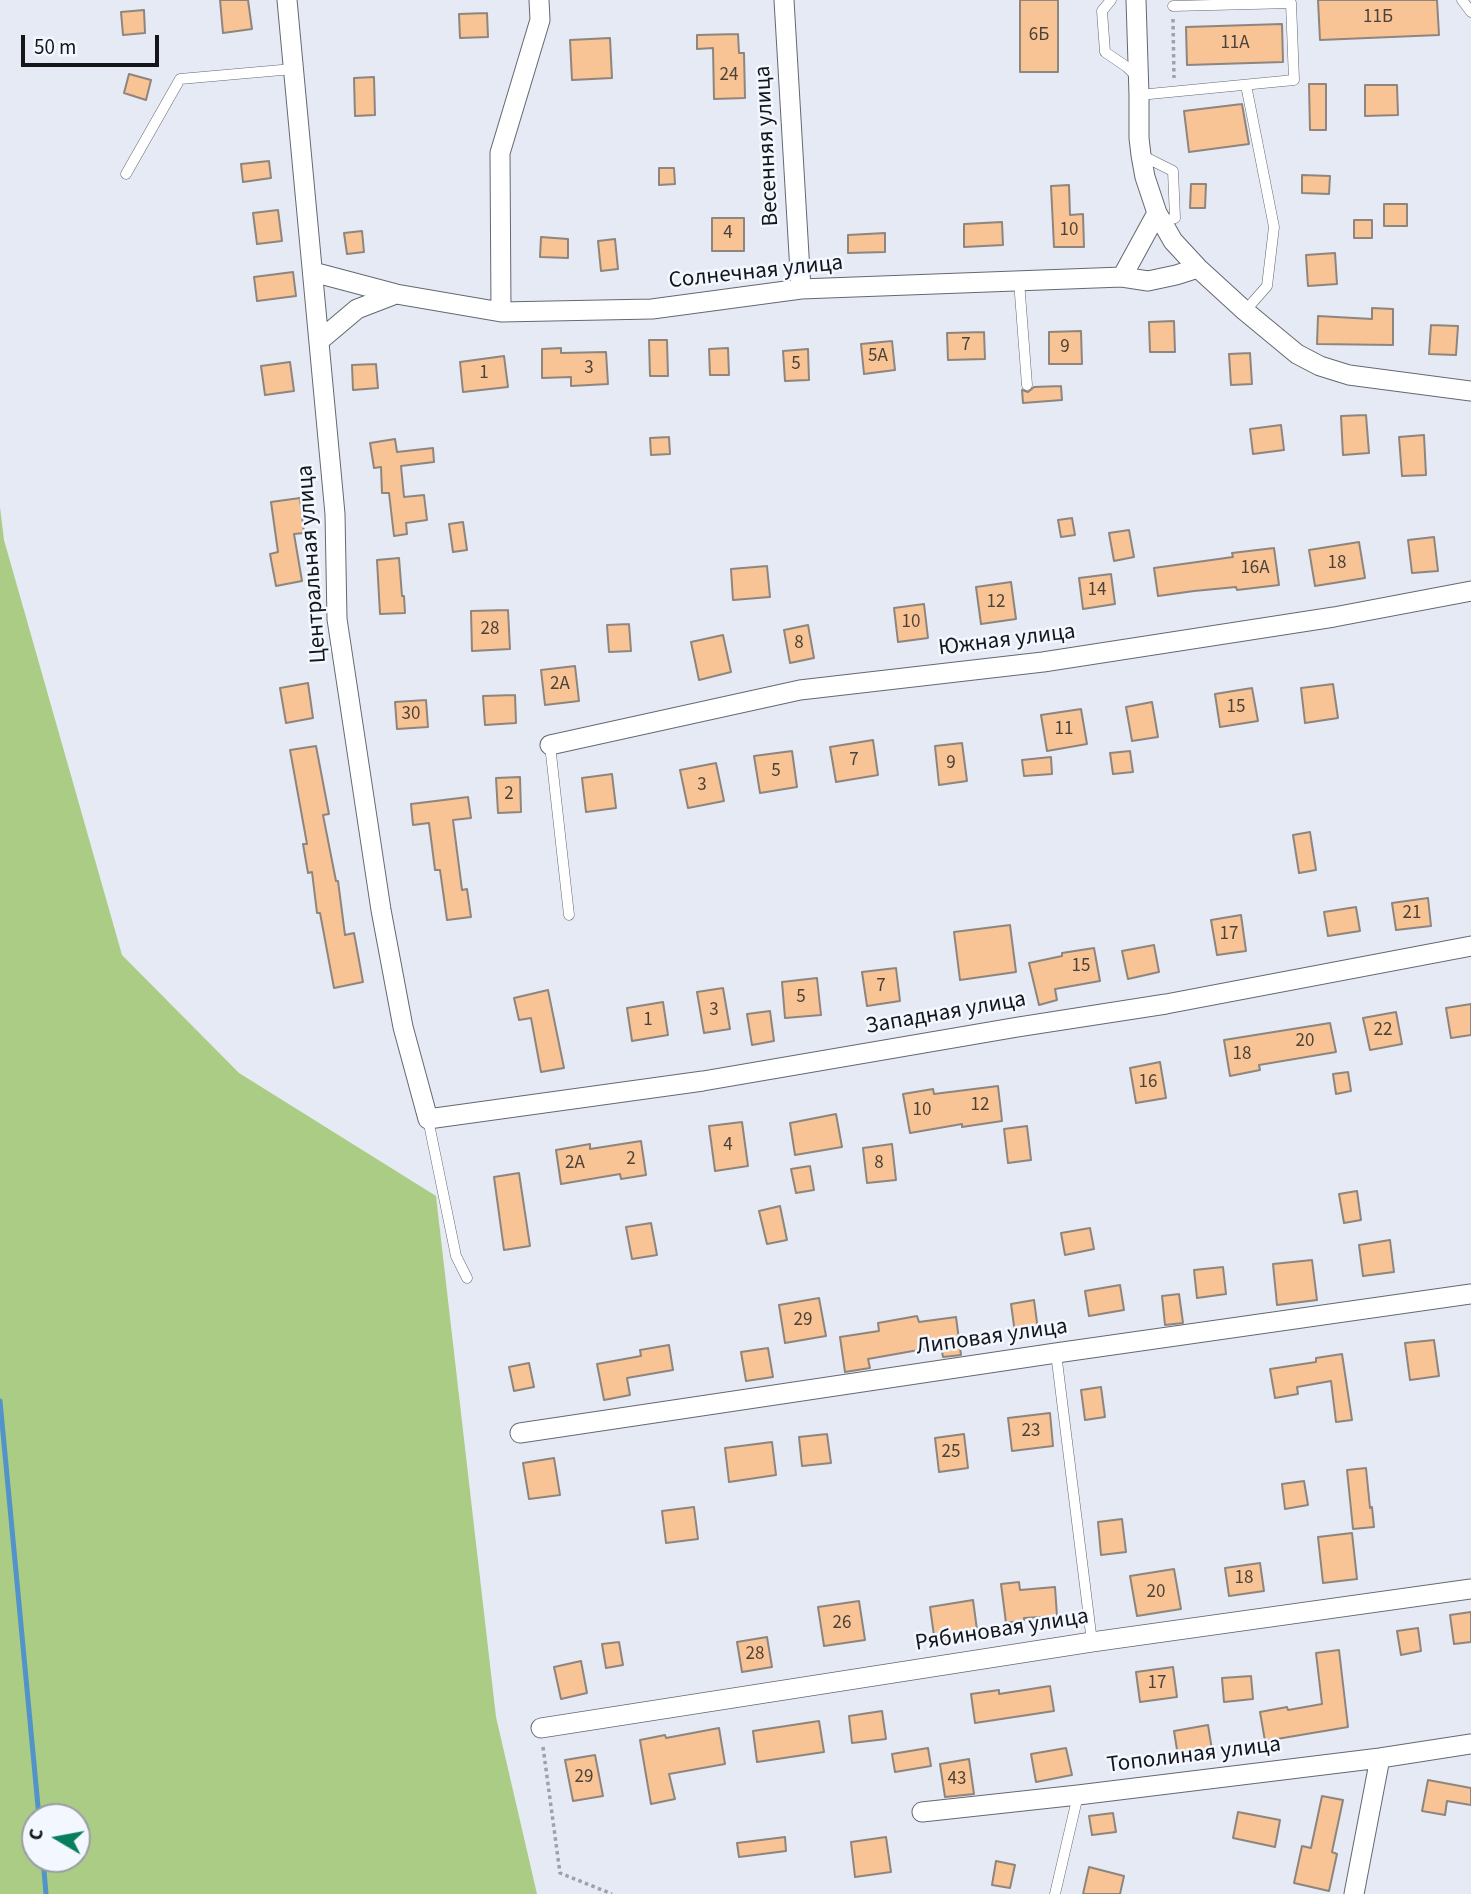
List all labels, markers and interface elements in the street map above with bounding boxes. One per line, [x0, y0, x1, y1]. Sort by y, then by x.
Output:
house number: 11Б [1363, 7, 1393, 29]
scale bar [24, 21, 163, 65]
house number: 6Б [1029, 25, 1049, 47]
text: 50 m [34, 32, 76, 62]
house number: 11А [1220, 33, 1250, 55]
house number: 24 [720, 65, 738, 87]
street label: Весенняя улица [750, 65, 786, 227]
house number: 10 [1060, 220, 1078, 242]
house number: 4 [723, 223, 733, 245]
street label: Солнечная улица [667, 250, 845, 296]
house number: 7 [961, 335, 971, 357]
house number: 9 [1060, 337, 1070, 359]
house number: 5А [868, 346, 888, 368]
house number: 5 [791, 354, 801, 376]
house number: 3 [584, 358, 594, 380]
house number: 1 [479, 363, 489, 385]
street label: Центральная улица [292, 464, 334, 664]
house number: 18 [1328, 553, 1346, 575]
house number: 16А [1240, 558, 1270, 580]
house number: 14 [1088, 580, 1106, 602]
house number: 12 [987, 592, 1005, 614]
house number: 10 [902, 612, 920, 634]
house number: 28 [481, 619, 499, 641]
street label: Южная улица [937, 619, 1077, 663]
house number: 8 [794, 633, 804, 655]
house number: 2А [550, 674, 570, 696]
house number: 15 [1227, 697, 1245, 719]
house number: 30 [402, 704, 420, 726]
house number: 11 [1055, 719, 1073, 741]
house number: 7 [849, 750, 859, 772]
house number: 9 [946, 753, 956, 775]
house number: 5 [771, 761, 781, 783]
house number: 3 [697, 775, 707, 797]
house number: 2 [504, 784, 514, 806]
house number: 21 [1403, 903, 1421, 925]
house number: 17 [1220, 924, 1238, 946]
house number: 15 [1072, 956, 1090, 978]
house number: 7 [876, 976, 886, 998]
street label: Западная улица [864, 986, 1028, 1042]
house number: 5 [796, 987, 806, 1009]
house number: 3 [709, 1000, 719, 1022]
house number: 1 [643, 1010, 653, 1032]
house number: 22 [1374, 1020, 1392, 1042]
house number: 20 [1296, 1031, 1314, 1053]
house number: 18 [1233, 1044, 1251, 1066]
house number: 16 [1139, 1072, 1157, 1094]
house number: 12 [971, 1095, 989, 1117]
house number: 10 [913, 1100, 931, 1122]
house number: 4 [723, 1135, 733, 1157]
house number: 2 [626, 1149, 636, 1171]
house number: 2А [565, 1153, 585, 1175]
house number: 8 [874, 1153, 884, 1175]
house number: 29 [794, 1310, 812, 1332]
street label: Липовая улица [914, 1314, 1070, 1362]
house number: 23 [1022, 1421, 1040, 1443]
house number: 25 [942, 1442, 960, 1464]
house number: 18 [1235, 1568, 1253, 1590]
house number: 20 [1147, 1582, 1165, 1604]
street label: Рябиновая улица [913, 1604, 1091, 1658]
house number: 26 [833, 1613, 851, 1635]
house number: 28 [746, 1644, 764, 1666]
house number: 17 [1148, 1673, 1166, 1695]
street label: Тополиная улица [1106, 1732, 1282, 1780]
house number: 29 [575, 1767, 593, 1789]
house number: 43 [948, 1769, 966, 1791]
north arrow [21, 1803, 91, 1873]
text: С [23, 1827, 51, 1842]

